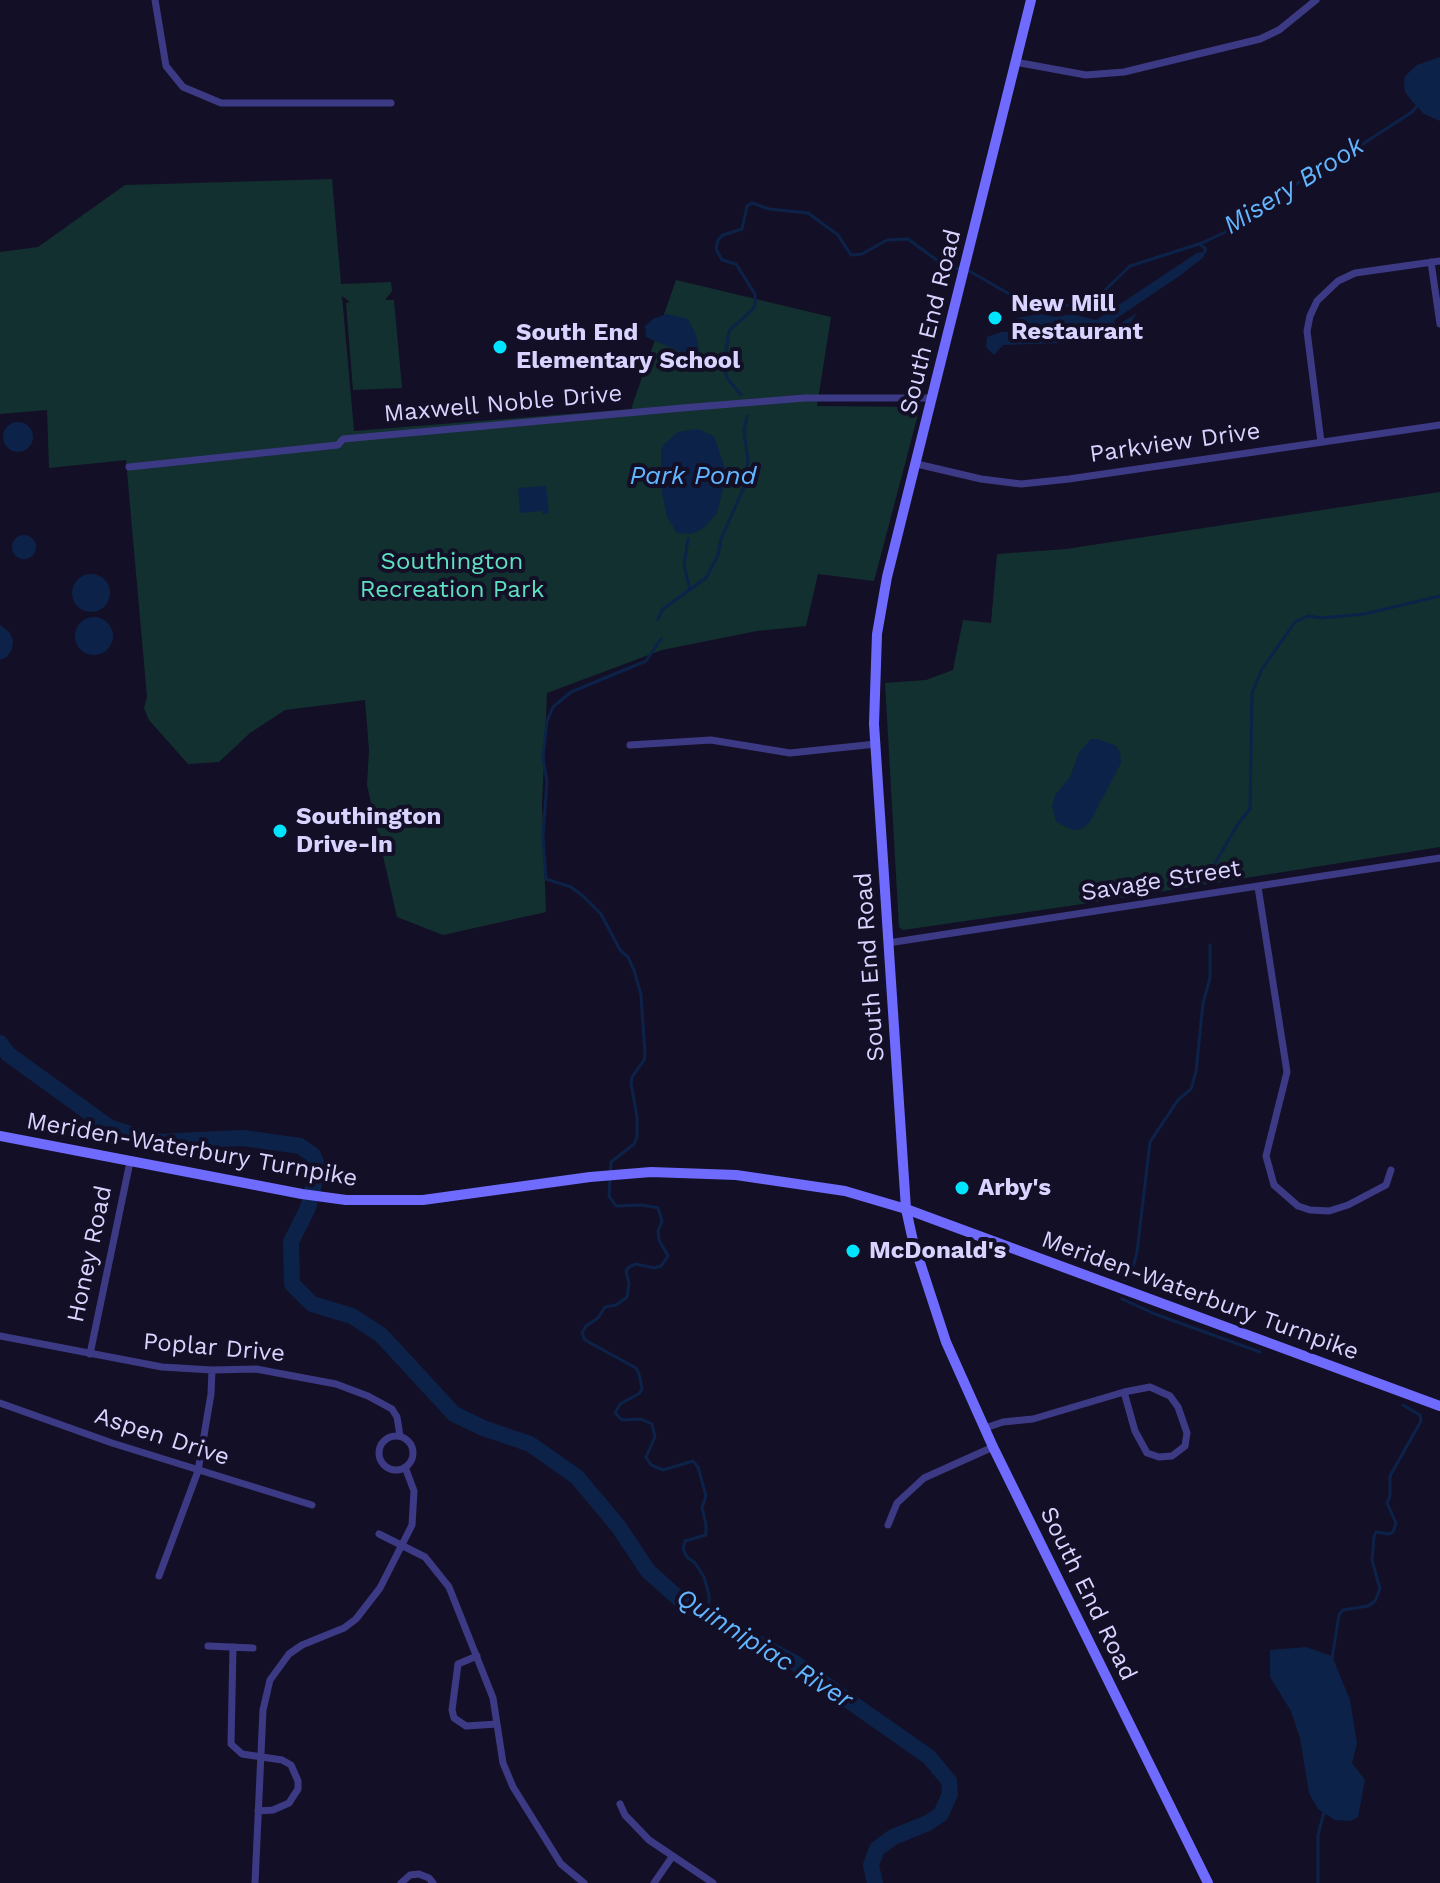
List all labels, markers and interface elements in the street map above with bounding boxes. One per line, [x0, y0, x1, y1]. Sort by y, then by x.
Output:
water label: Misery Brook [1218, 130, 1370, 242]
street label: South End Road [894, 226, 968, 418]
place label: New Mill Restaurant [1011, 290, 1143, 346]
marker: New Mill Restaurant [986, 309, 1004, 327]
place label: South End Elementary School [516, 319, 740, 375]
marker: South End Elementary School [491, 338, 509, 356]
street label: Maxwell Noble Drive [383, 379, 623, 429]
street label: Parkview Drive [1088, 417, 1262, 469]
water label: Park Pond [629, 460, 757, 492]
park label: Southington Recreation Park [360, 548, 544, 604]
place label: Southington Drive-In [296, 803, 441, 859]
marker: Southington Drive-In [271, 822, 289, 840]
street label: Savage Street [1079, 854, 1243, 908]
street label: South End Road [849, 871, 891, 1063]
street label: Meriden-Waterbury Turnpike [24, 1107, 360, 1193]
place label: Arby's [978, 1174, 1051, 1202]
marker: Arby's [953, 1179, 971, 1197]
street label: Honey Road [61, 1183, 119, 1325]
street label: Meriden-Waterbury Turnpike [1037, 1225, 1363, 1367]
place label: McDonald's [869, 1237, 1006, 1265]
marker: McDonald's [844, 1242, 862, 1260]
street label: Poplar Drive [142, 1327, 286, 1369]
street label: Aspen Drive [91, 1402, 233, 1472]
street label: South End Road [1033, 1502, 1143, 1686]
water label: Quinnipiac River [670, 1582, 858, 1716]

